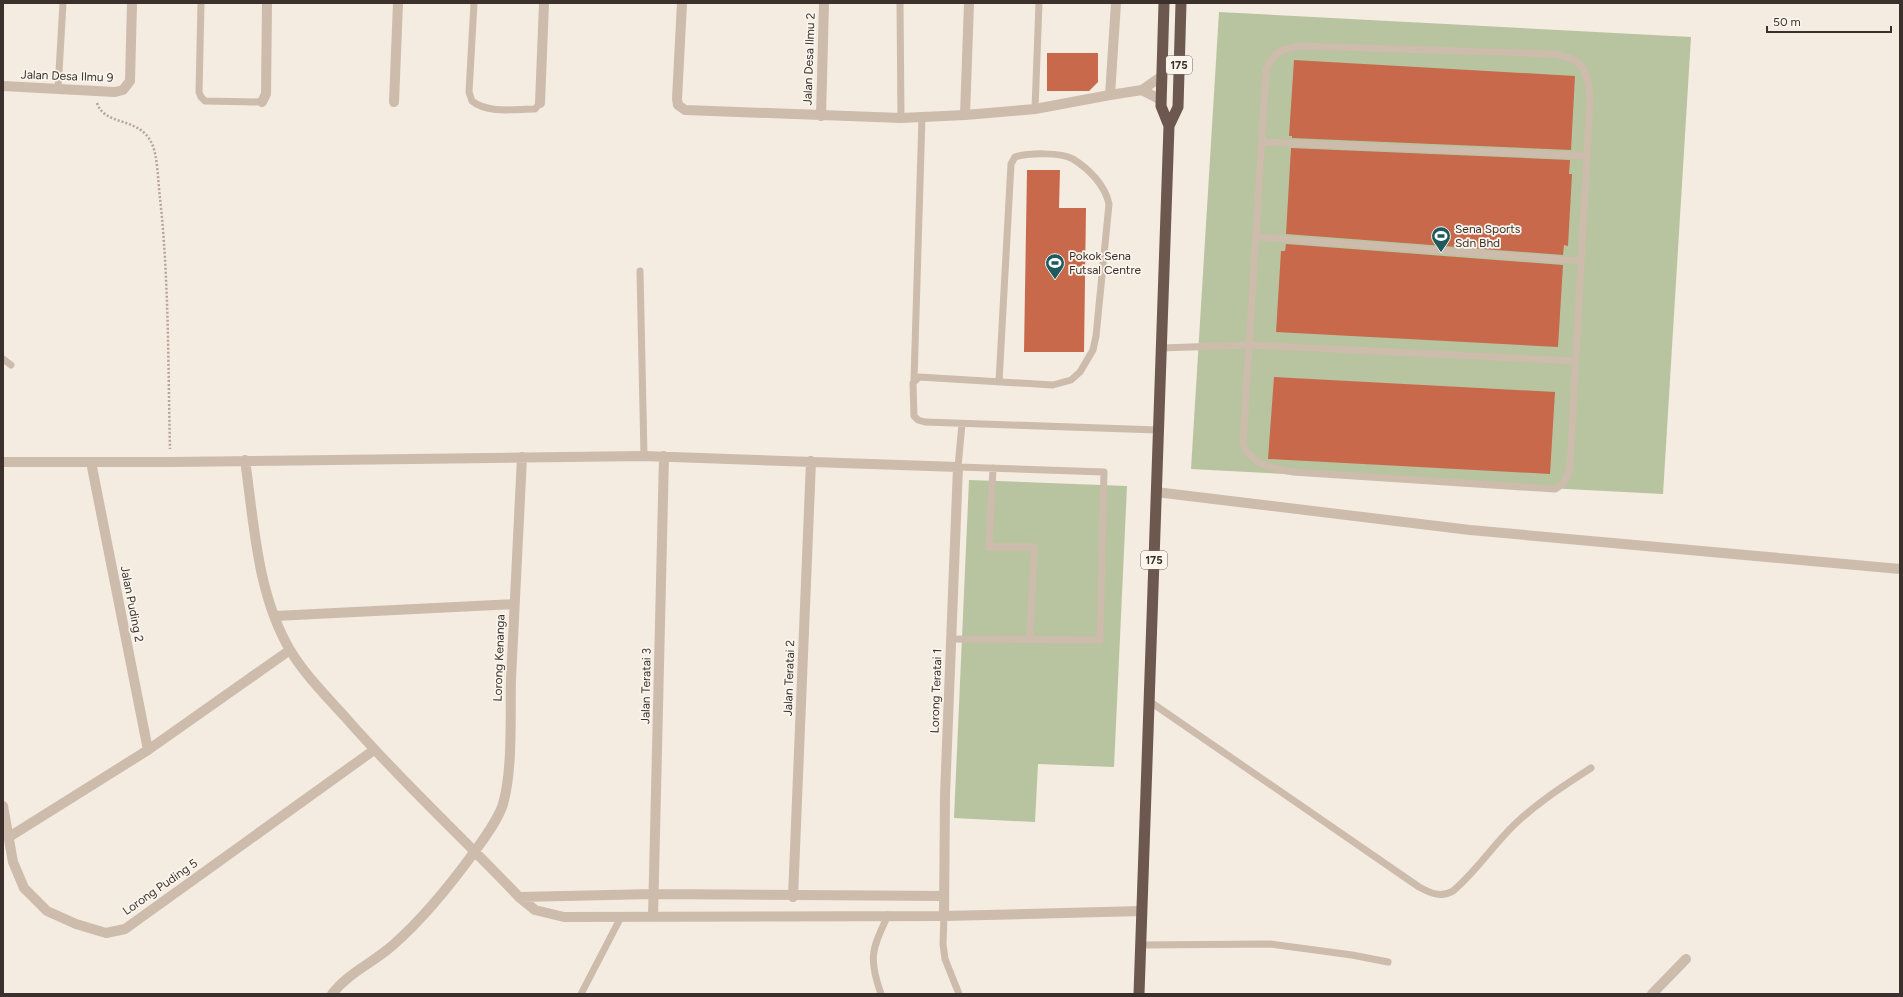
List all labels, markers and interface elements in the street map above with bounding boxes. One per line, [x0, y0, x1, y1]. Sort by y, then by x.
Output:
scale bar [1767, 8, 1891, 34]
street label: Jalan Desa Ilmu 2 [800, 12, 818, 106]
text: 50 m [1773, 15, 1801, 29]
road number: 175 [1166, 56, 1192, 74]
street label: Jalan Desa Ilmu 9 [20, 67, 114, 85]
place label: Sena Sports Sdn Bhd [1455, 222, 1521, 250]
sports icon: Sena Sports Sdn Bhd [1430, 225, 1452, 253]
place label: Pokok Sena Futsal Centre [1069, 249, 1141, 277]
sports icon: Pokok Sena Futsal Centre [1044, 252, 1066, 280]
road number: 175 [1141, 551, 1167, 569]
street label: Jalan Puding 2 [118, 565, 146, 643]
street label: Lorong Kenanga [490, 614, 508, 702]
street label: Jalan Teratai 2 [781, 640, 797, 716]
street label: Jalan Teratai 3 [638, 648, 654, 724]
street label: Lorong Teratai 1 [928, 648, 944, 734]
street label: Lorong Puding 5 [120, 856, 200, 918]

